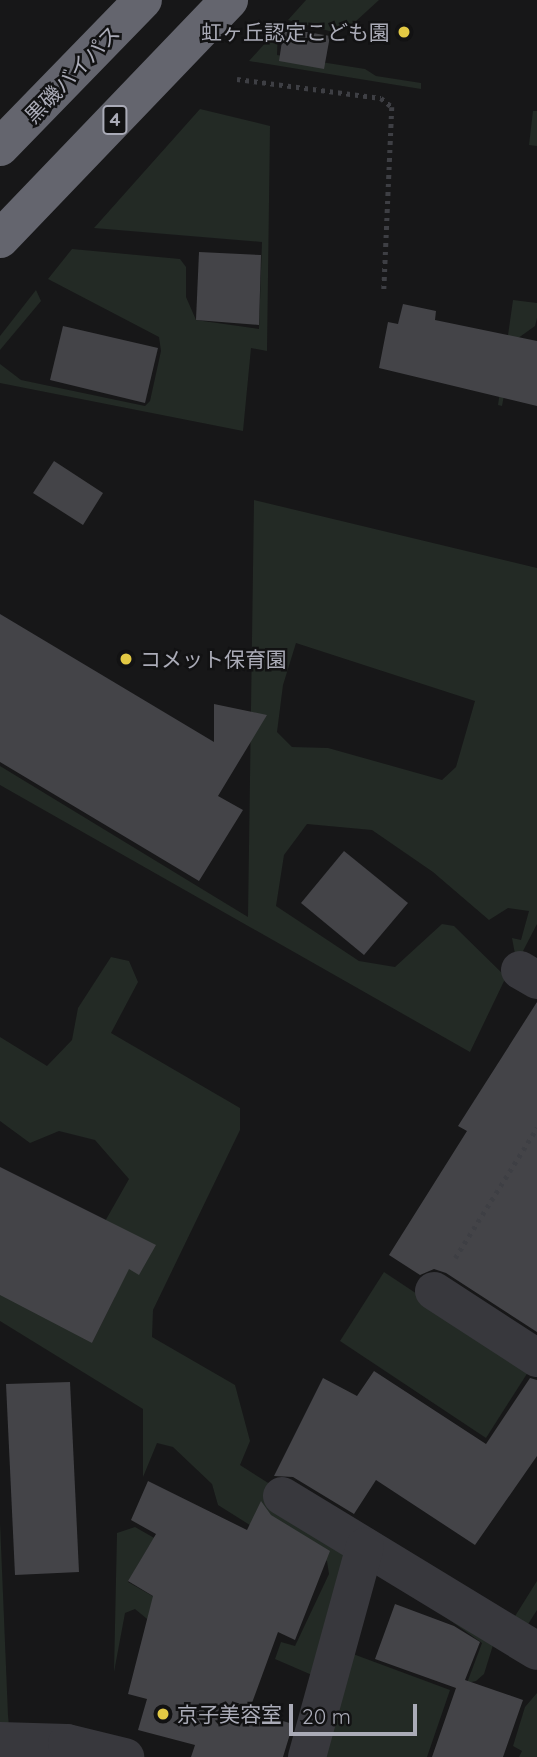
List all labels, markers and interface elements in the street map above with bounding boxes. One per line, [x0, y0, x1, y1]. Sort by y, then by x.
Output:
place label: 虹ヶ丘認定こども園 [201, 19, 390, 45]
street label: 黒磯バイパス [19, 20, 125, 128]
marker: 虹ヶ丘認定こども園 [396, 24, 412, 40]
road number: 4 [101, 104, 129, 136]
place label: コメット保育園 [140, 646, 287, 672]
marker: コメット保育園 [118, 651, 134, 667]
scale bar [292, 1690, 420, 1734]
place label: 京子美容室 [177, 1701, 282, 1727]
text: 20 m [302, 1703, 351, 1729]
marker: 京子美容室 [155, 1706, 171, 1722]

